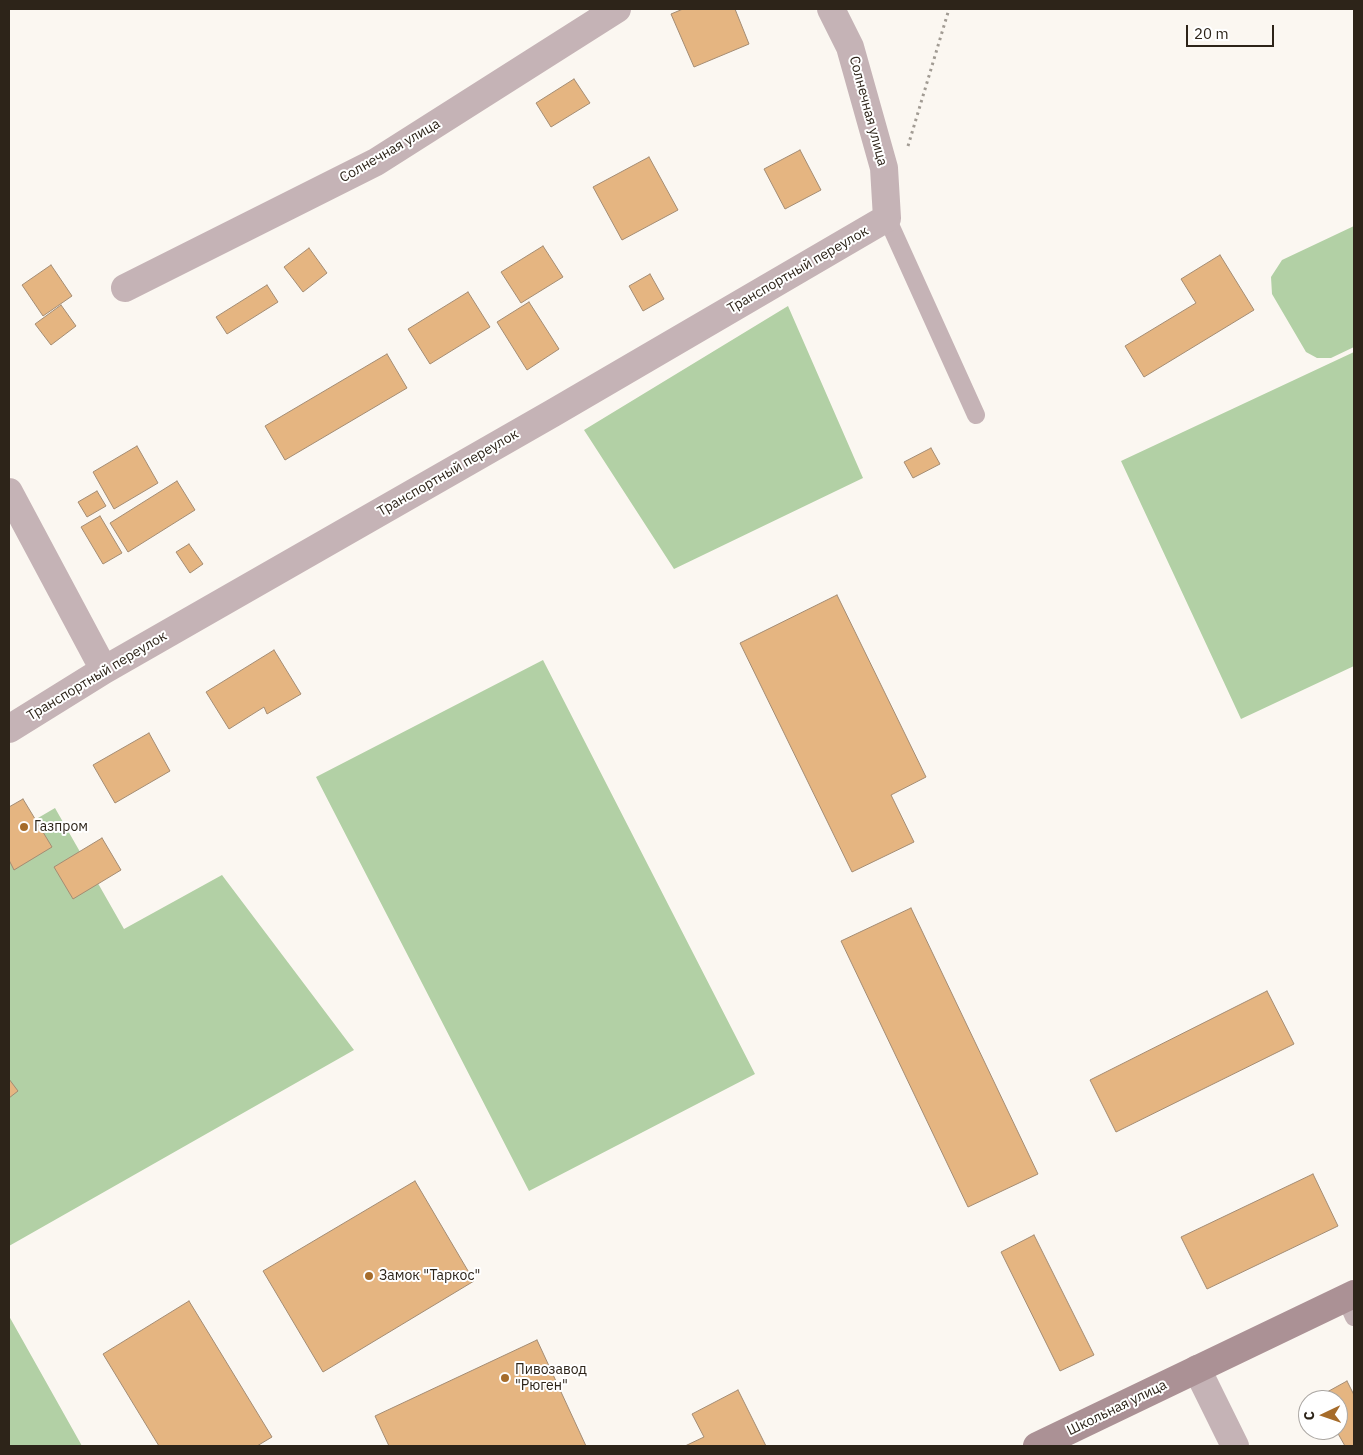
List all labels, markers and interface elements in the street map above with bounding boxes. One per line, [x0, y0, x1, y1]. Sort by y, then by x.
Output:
scale bar [1188, 15, 1276, 47]
text: 20 m [1194, 24, 1229, 43]
street label: Солнечная улица [845, 54, 891, 168]
street label: Солнечная улица [337, 115, 443, 187]
street label: Транспортный переулок [724, 223, 872, 317]
street label: Транспортный переулок [374, 426, 522, 520]
street label: Транспортный переулок [24, 628, 170, 724]
place label: Газпром [34, 819, 88, 835]
marker: Газпром [18, 821, 30, 833]
place label: Замок "Таркос" [379, 1268, 480, 1284]
marker: Замок "Таркос" [363, 1270, 375, 1282]
place label: Пивозавод "Рюген" [515, 1362, 587, 1394]
marker: Пивозавод "Рюген" [499, 1372, 511, 1384]
street label: Школьная улица [1064, 1377, 1170, 1439]
north arrow [1298, 1390, 1348, 1440]
text: С [1300, 1411, 1318, 1421]

